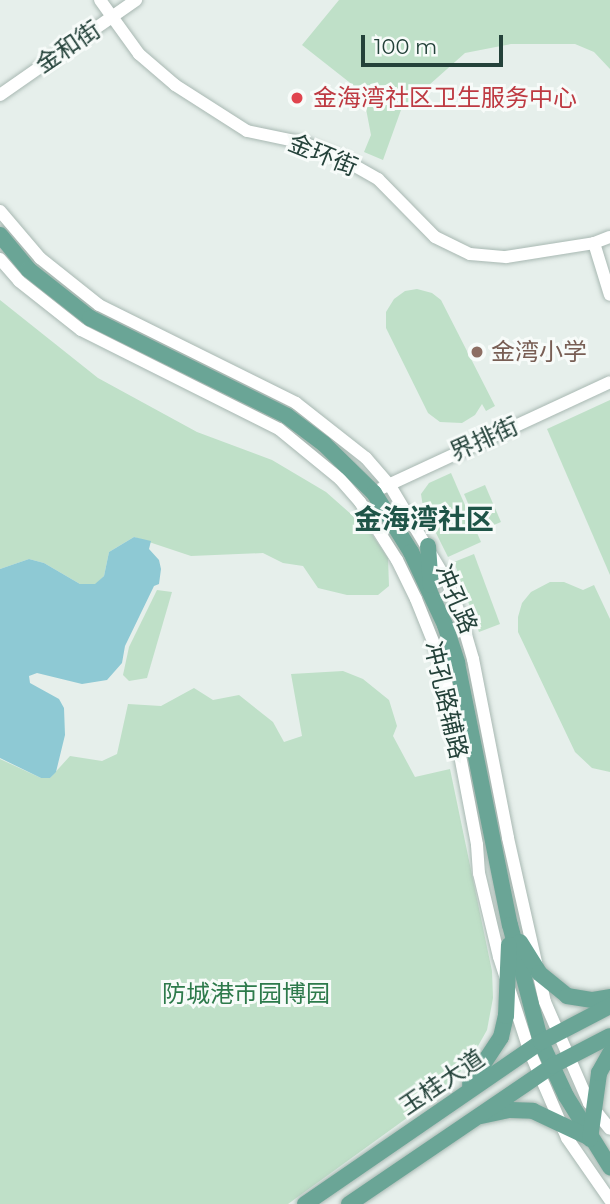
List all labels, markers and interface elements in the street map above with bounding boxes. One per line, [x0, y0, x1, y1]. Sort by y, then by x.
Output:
street label: 金和街 [30, 15, 106, 79]
scale bar [365, 21, 507, 65]
text: 100 m [374, 34, 437, 59]
place label: 金海湾社区卫生服务中心 [313, 84, 577, 112]
marker: 金海湾社区卫生服务中心 [287, 88, 307, 108]
street label: 金环街 [284, 128, 362, 182]
place label: 金湾小学 [491, 338, 587, 366]
marker: 金湾小学 [469, 344, 485, 360]
street label: 界排街 [445, 411, 523, 467]
district label: 金海湾社区 [354, 502, 494, 536]
street label: 冲孔路 [429, 560, 483, 638]
street label: 冲孔路辅路 [418, 638, 474, 762]
park label: 防城港市园博园 [162, 980, 330, 1008]
street label: 玉桂大道 [394, 1043, 490, 1121]

